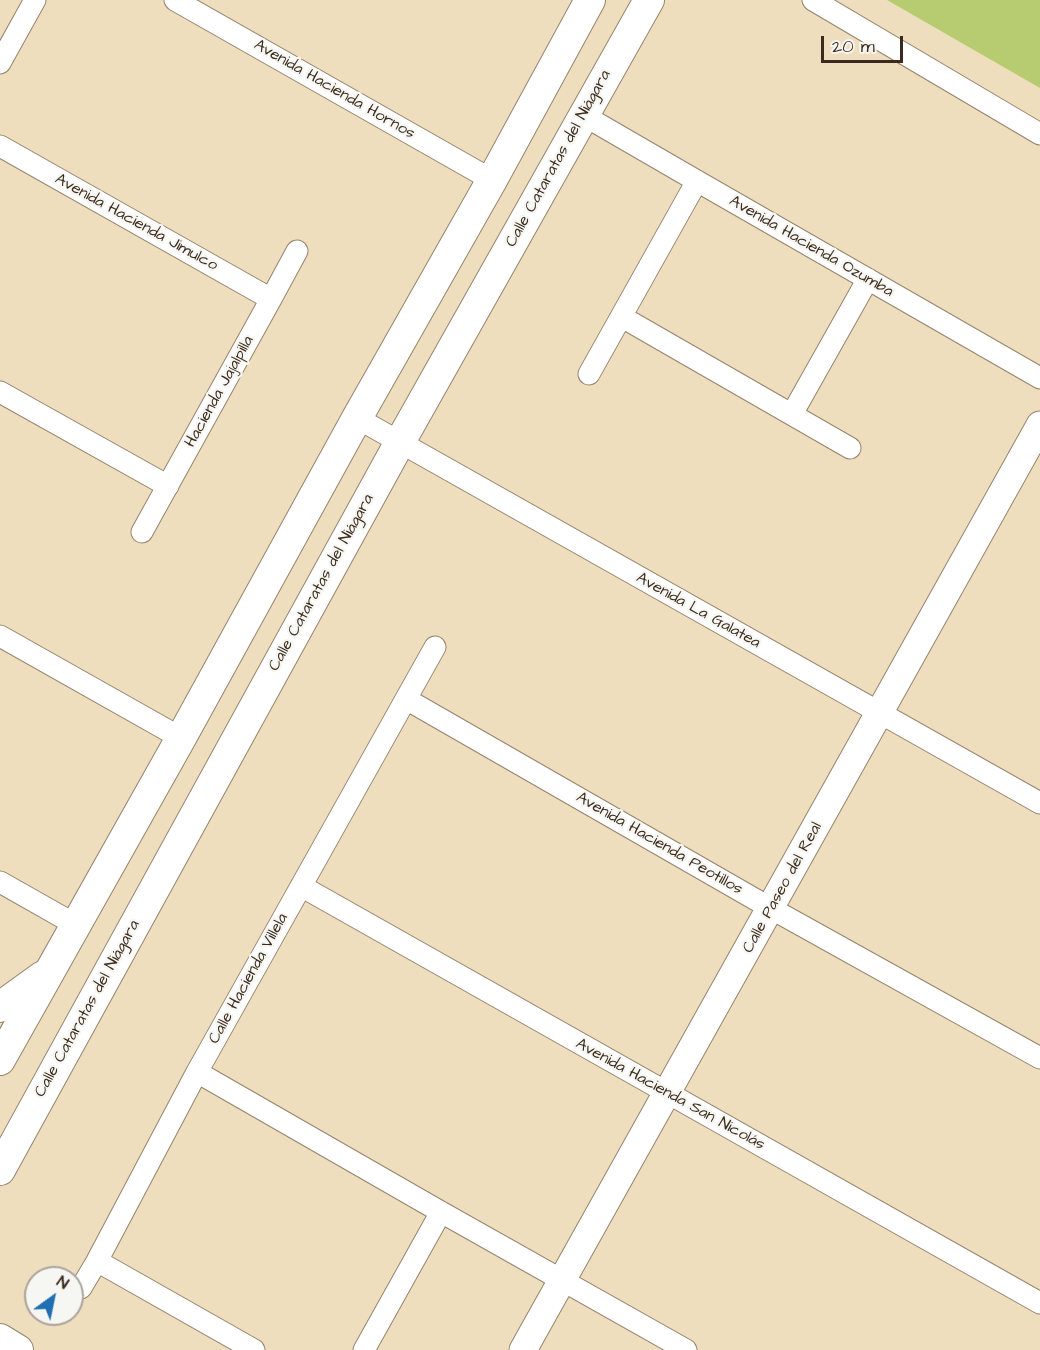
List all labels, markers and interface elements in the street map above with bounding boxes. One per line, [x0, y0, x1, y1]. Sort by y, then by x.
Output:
scale bar [824, 24, 906, 62]
text: 20 m [832, 34, 875, 59]
street label: Avenida Hacienda Hornos [250, 36, 418, 144]
street label: Calle Cataratas del Niágara [502, 67, 616, 251]
street label: Avenida Hacienda Jimulco [51, 170, 221, 276]
street label: Avenida Hacienda Ozumba [725, 192, 897, 302]
street label: Hacienda Jajalpilla [181, 333, 259, 451]
street label: Calle Cataratas del Niágara [265, 491, 379, 675]
street label: Avenida La Galatea [632, 569, 764, 653]
street label: Avenida Hacienda Peotillos [572, 788, 746, 900]
street label: Calle Paseo del Real [739, 819, 827, 957]
street label: Calle Hacienda Villela [205, 910, 293, 1048]
street label: Calle Cataratas del Niágara [31, 917, 145, 1101]
street label: Avenida Hacienda San Nicolás [572, 1035, 768, 1155]
north arrow [24, 1266, 84, 1326]
text: N [53, 1271, 73, 1295]

